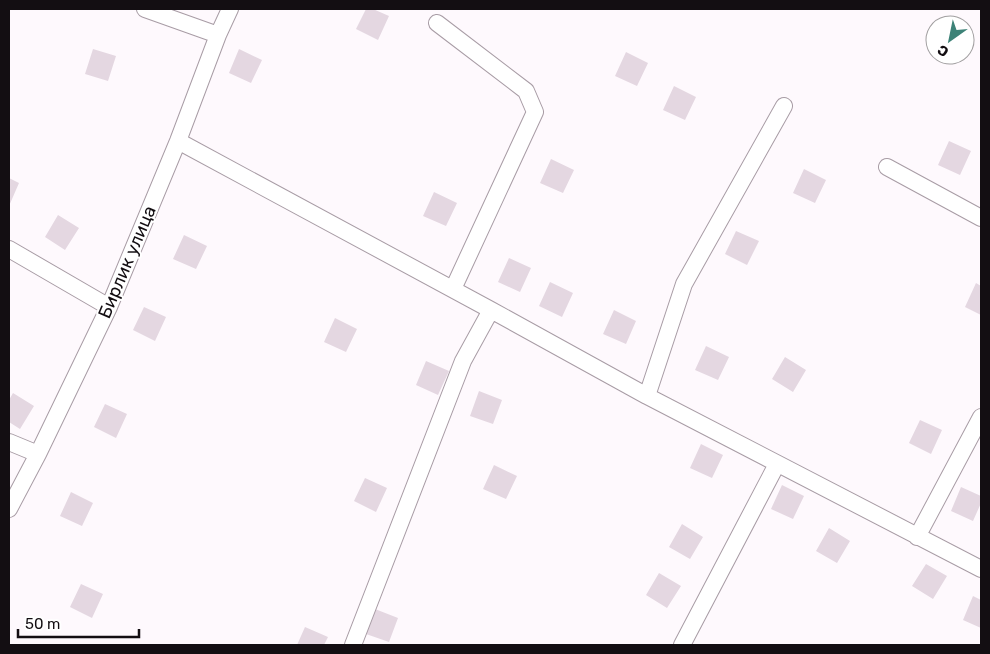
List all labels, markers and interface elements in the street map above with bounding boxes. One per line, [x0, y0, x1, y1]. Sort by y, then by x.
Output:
north arrow [925, 15, 975, 65]
text: С [934, 41, 952, 60]
street label: Бирлик улица [93, 202, 161, 322]
scale bar [18, 606, 139, 638]
text: 50 m [25, 615, 60, 633]

